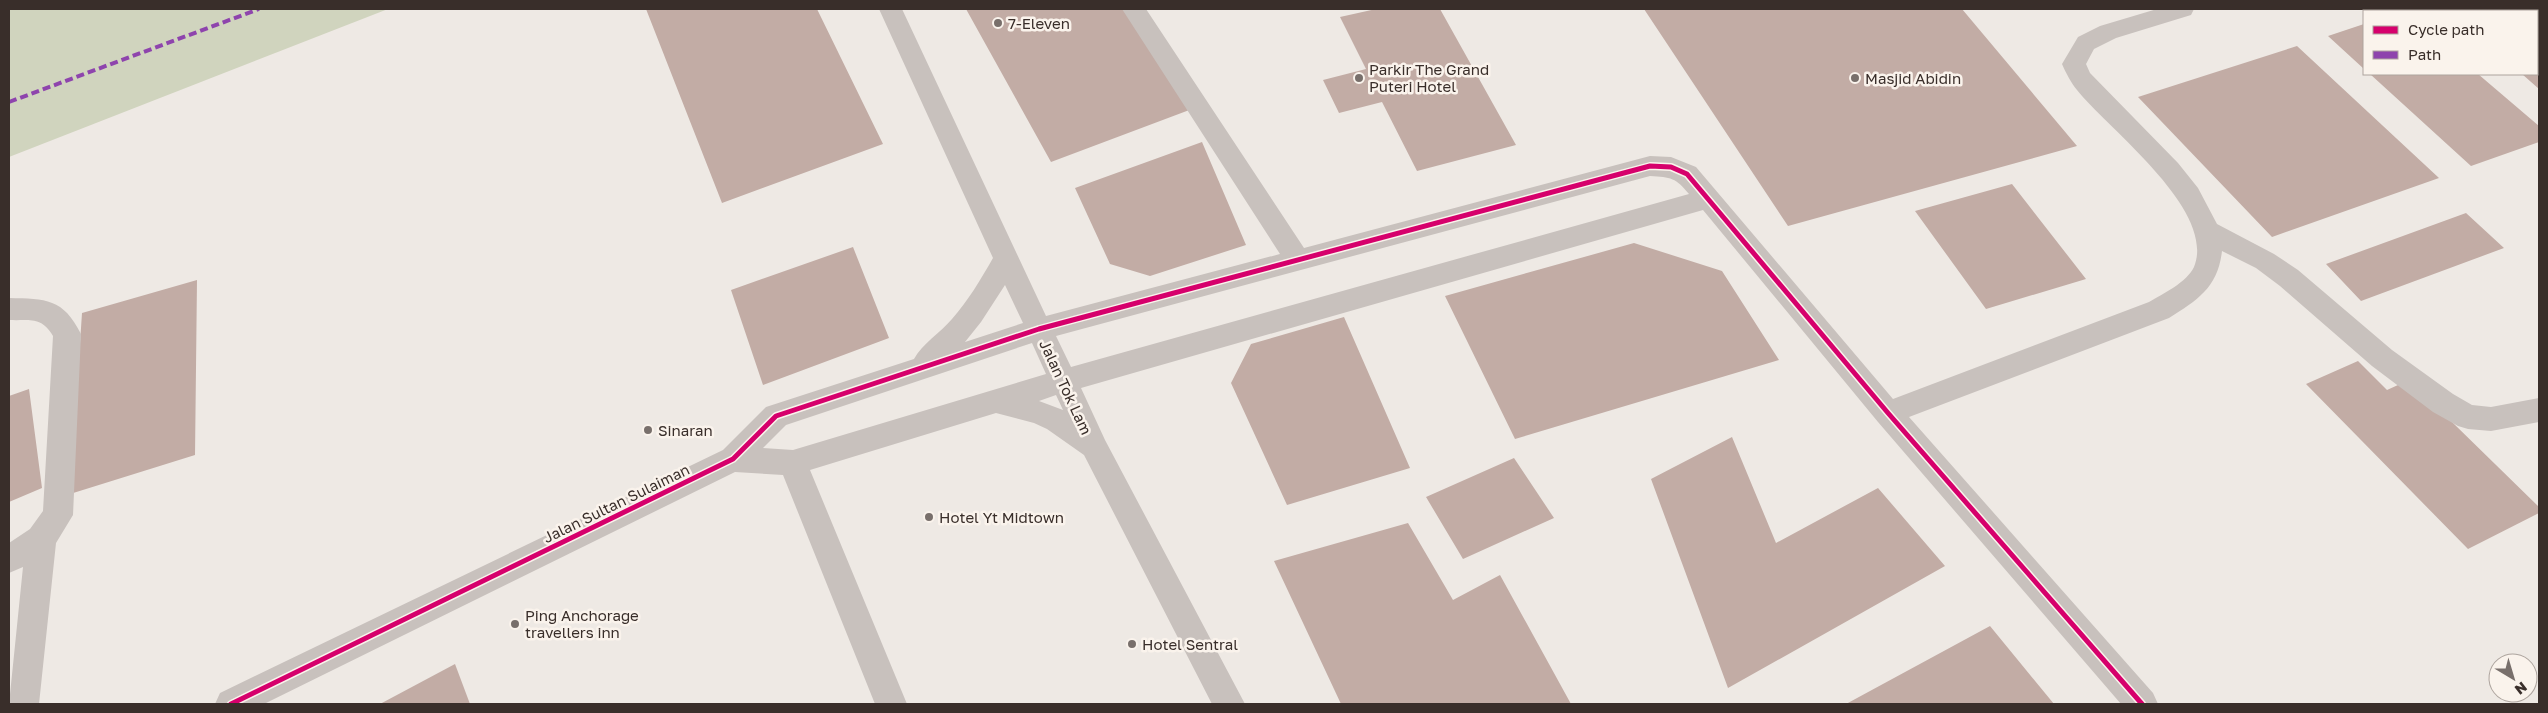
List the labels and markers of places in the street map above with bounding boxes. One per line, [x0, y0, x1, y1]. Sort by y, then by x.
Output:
place label: 7-Eleven [1008, 14, 1070, 32]
marker: 7-Eleven [992, 17, 1004, 29]
place label: Parkir The Grand Puteri Hotel [1369, 60, 1489, 95]
place label: Masjid Abidin [1865, 69, 1961, 87]
marker: Parkir The Grand Puteri Hotel [1353, 72, 1365, 84]
marker: Masjid Abidin [1849, 72, 1861, 84]
place label: Sinaran [658, 421, 713, 439]
marker: Sinaran [642, 424, 654, 436]
place label: Hotel Yt Midtown [939, 508, 1064, 526]
marker: Hotel Yt Midtown [923, 511, 935, 523]
place label: Ping Anchorage travellers inn [525, 606, 639, 641]
marker: Ping Anchorage travellers inn [509, 618, 521, 630]
place label: Hotel Sentral [1142, 635, 1238, 653]
marker: Hotel Sentral [1126, 638, 1138, 650]

